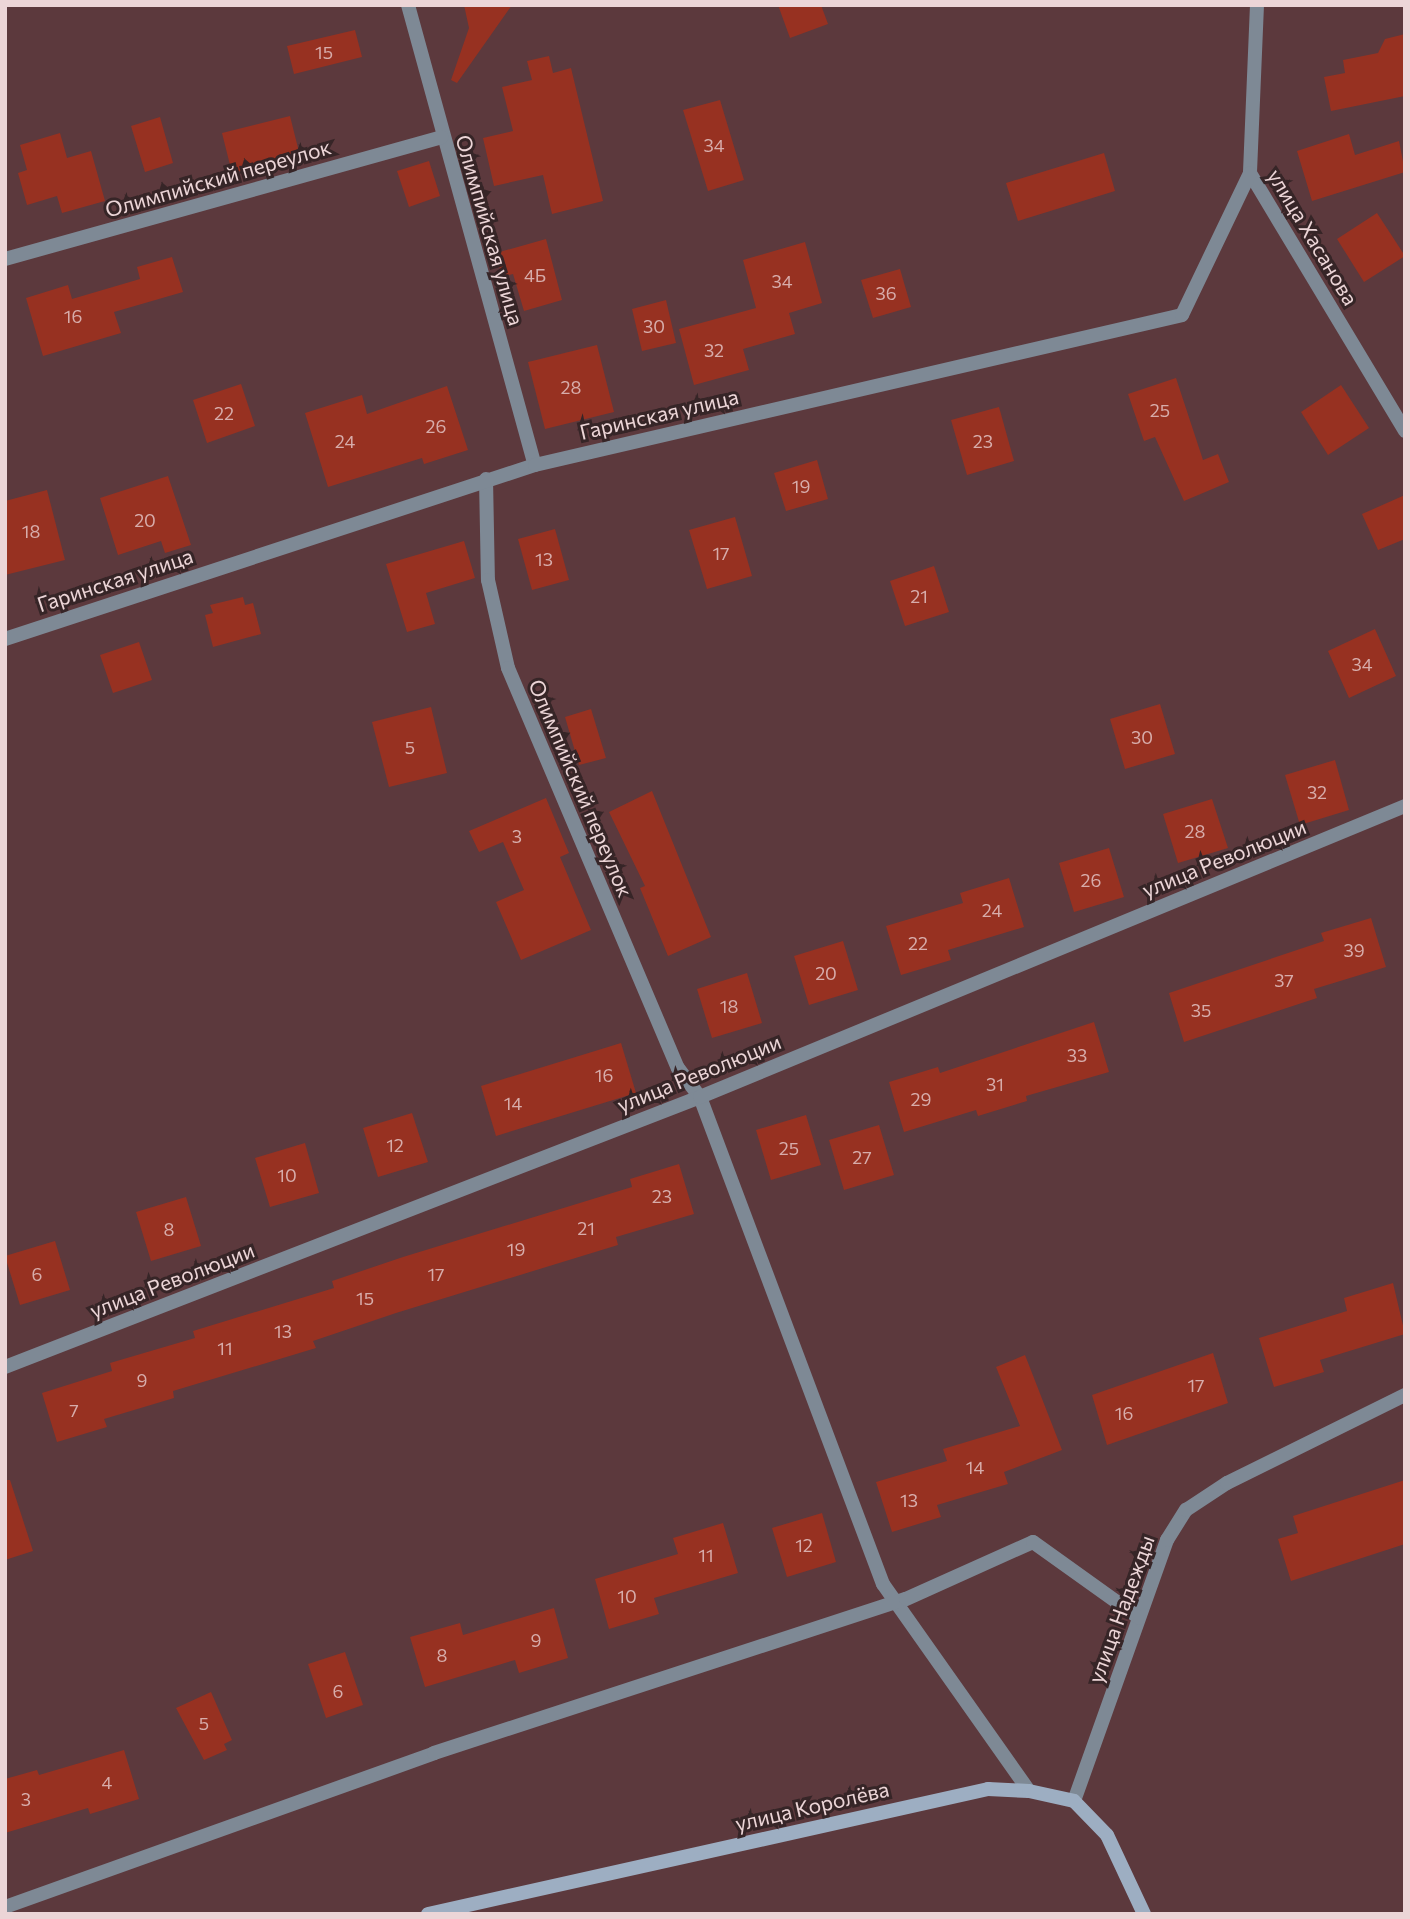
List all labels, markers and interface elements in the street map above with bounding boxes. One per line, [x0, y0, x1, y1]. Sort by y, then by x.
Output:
house number: 15 [315, 41, 333, 63]
street label: Олимпийская улица [451, 132, 529, 328]
street label: Олимпийский переулок [102, 134, 334, 222]
house number: 34 [703, 134, 725, 156]
street label: улица Хасанова [1262, 164, 1364, 310]
house number: 4Б [524, 264, 546, 286]
house number: 34 [771, 270, 793, 292]
house number: 36 [875, 282, 897, 304]
house number: 16 [64, 305, 82, 327]
house number: 30 [643, 315, 665, 337]
house number: 32 [704, 339, 724, 361]
house number: 28 [561, 376, 581, 398]
street label: Гаринская улица [577, 383, 741, 445]
house number: 25 [1150, 399, 1170, 421]
house number: 22 [214, 402, 234, 424]
house number: 26 [426, 415, 446, 437]
house number: 24 [335, 430, 355, 452]
house number: 23 [973, 430, 993, 452]
house number: 19 [792, 475, 810, 497]
house number: 20 [134, 509, 156, 531]
house number: 18 [22, 520, 40, 542]
house number: 17 [712, 542, 730, 564]
street label: Гаринская улица [34, 543, 196, 617]
house number: 13 [535, 548, 553, 570]
house number: 21 [910, 585, 928, 607]
house number: 34 [1351, 653, 1373, 675]
street label: Олимпийский переулок [524, 675, 638, 901]
house number: 30 [1131, 726, 1153, 748]
house number: 5 [405, 736, 415, 758]
house number: 32 [1307, 781, 1327, 803]
street label: улица Революции [1138, 814, 1310, 902]
house number: 28 [1185, 820, 1205, 842]
house number: 3 [512, 825, 522, 847]
house number: 26 [1081, 869, 1101, 891]
house number: 24 [982, 899, 1002, 921]
house number: 22 [908, 932, 928, 954]
house number: 39 [1343, 939, 1365, 961]
house number: 20 [815, 962, 837, 984]
house number: 37 [1274, 969, 1294, 991]
house number: 18 [720, 995, 738, 1017]
house number: 35 [1191, 999, 1211, 1021]
street label: улица Революции [613, 1029, 785, 1117]
house number: 33 [1067, 1044, 1087, 1066]
house number: 16 [595, 1064, 613, 1086]
house number: 31 [986, 1073, 1004, 1095]
house number: 29 [911, 1088, 931, 1110]
house number: 14 [504, 1092, 522, 1114]
house number: 12 [386, 1134, 404, 1156]
house number: 25 [779, 1137, 799, 1159]
house number: 27 [852, 1146, 872, 1168]
house number: 10 [277, 1164, 297, 1186]
house number: 23 [652, 1185, 672, 1207]
house number: 21 [577, 1217, 595, 1239]
house number: 8 [164, 1218, 174, 1240]
street label: улица Революции [86, 1237, 258, 1323]
house number: 19 [507, 1238, 525, 1260]
house number: 6 [32, 1263, 42, 1285]
house number: 17 [427, 1263, 445, 1285]
house number: 15 [356, 1287, 374, 1309]
house number: 13 [274, 1320, 292, 1342]
house number: 11 [217, 1337, 233, 1359]
house number: 9 [137, 1369, 147, 1391]
house number: 17 [1187, 1374, 1205, 1396]
house number: 7 [69, 1399, 79, 1421]
house number: 16 [1115, 1402, 1133, 1424]
house number: 14 [966, 1456, 984, 1478]
house number: 13 [900, 1489, 918, 1511]
street label: улица Надежды [1083, 1532, 1159, 1686]
house number: 12 [795, 1534, 813, 1556]
house number: 11 [698, 1544, 714, 1566]
house number: 10 [617, 1585, 637, 1607]
house number: 9 [531, 1629, 541, 1651]
house number: 8 [437, 1644, 447, 1666]
house number: 6 [333, 1680, 343, 1702]
house number: 5 [199, 1712, 209, 1734]
house number: 4 [102, 1771, 112, 1793]
street label: улица Королёва [733, 1776, 891, 1836]
house number: 3 [21, 1788, 31, 1810]

